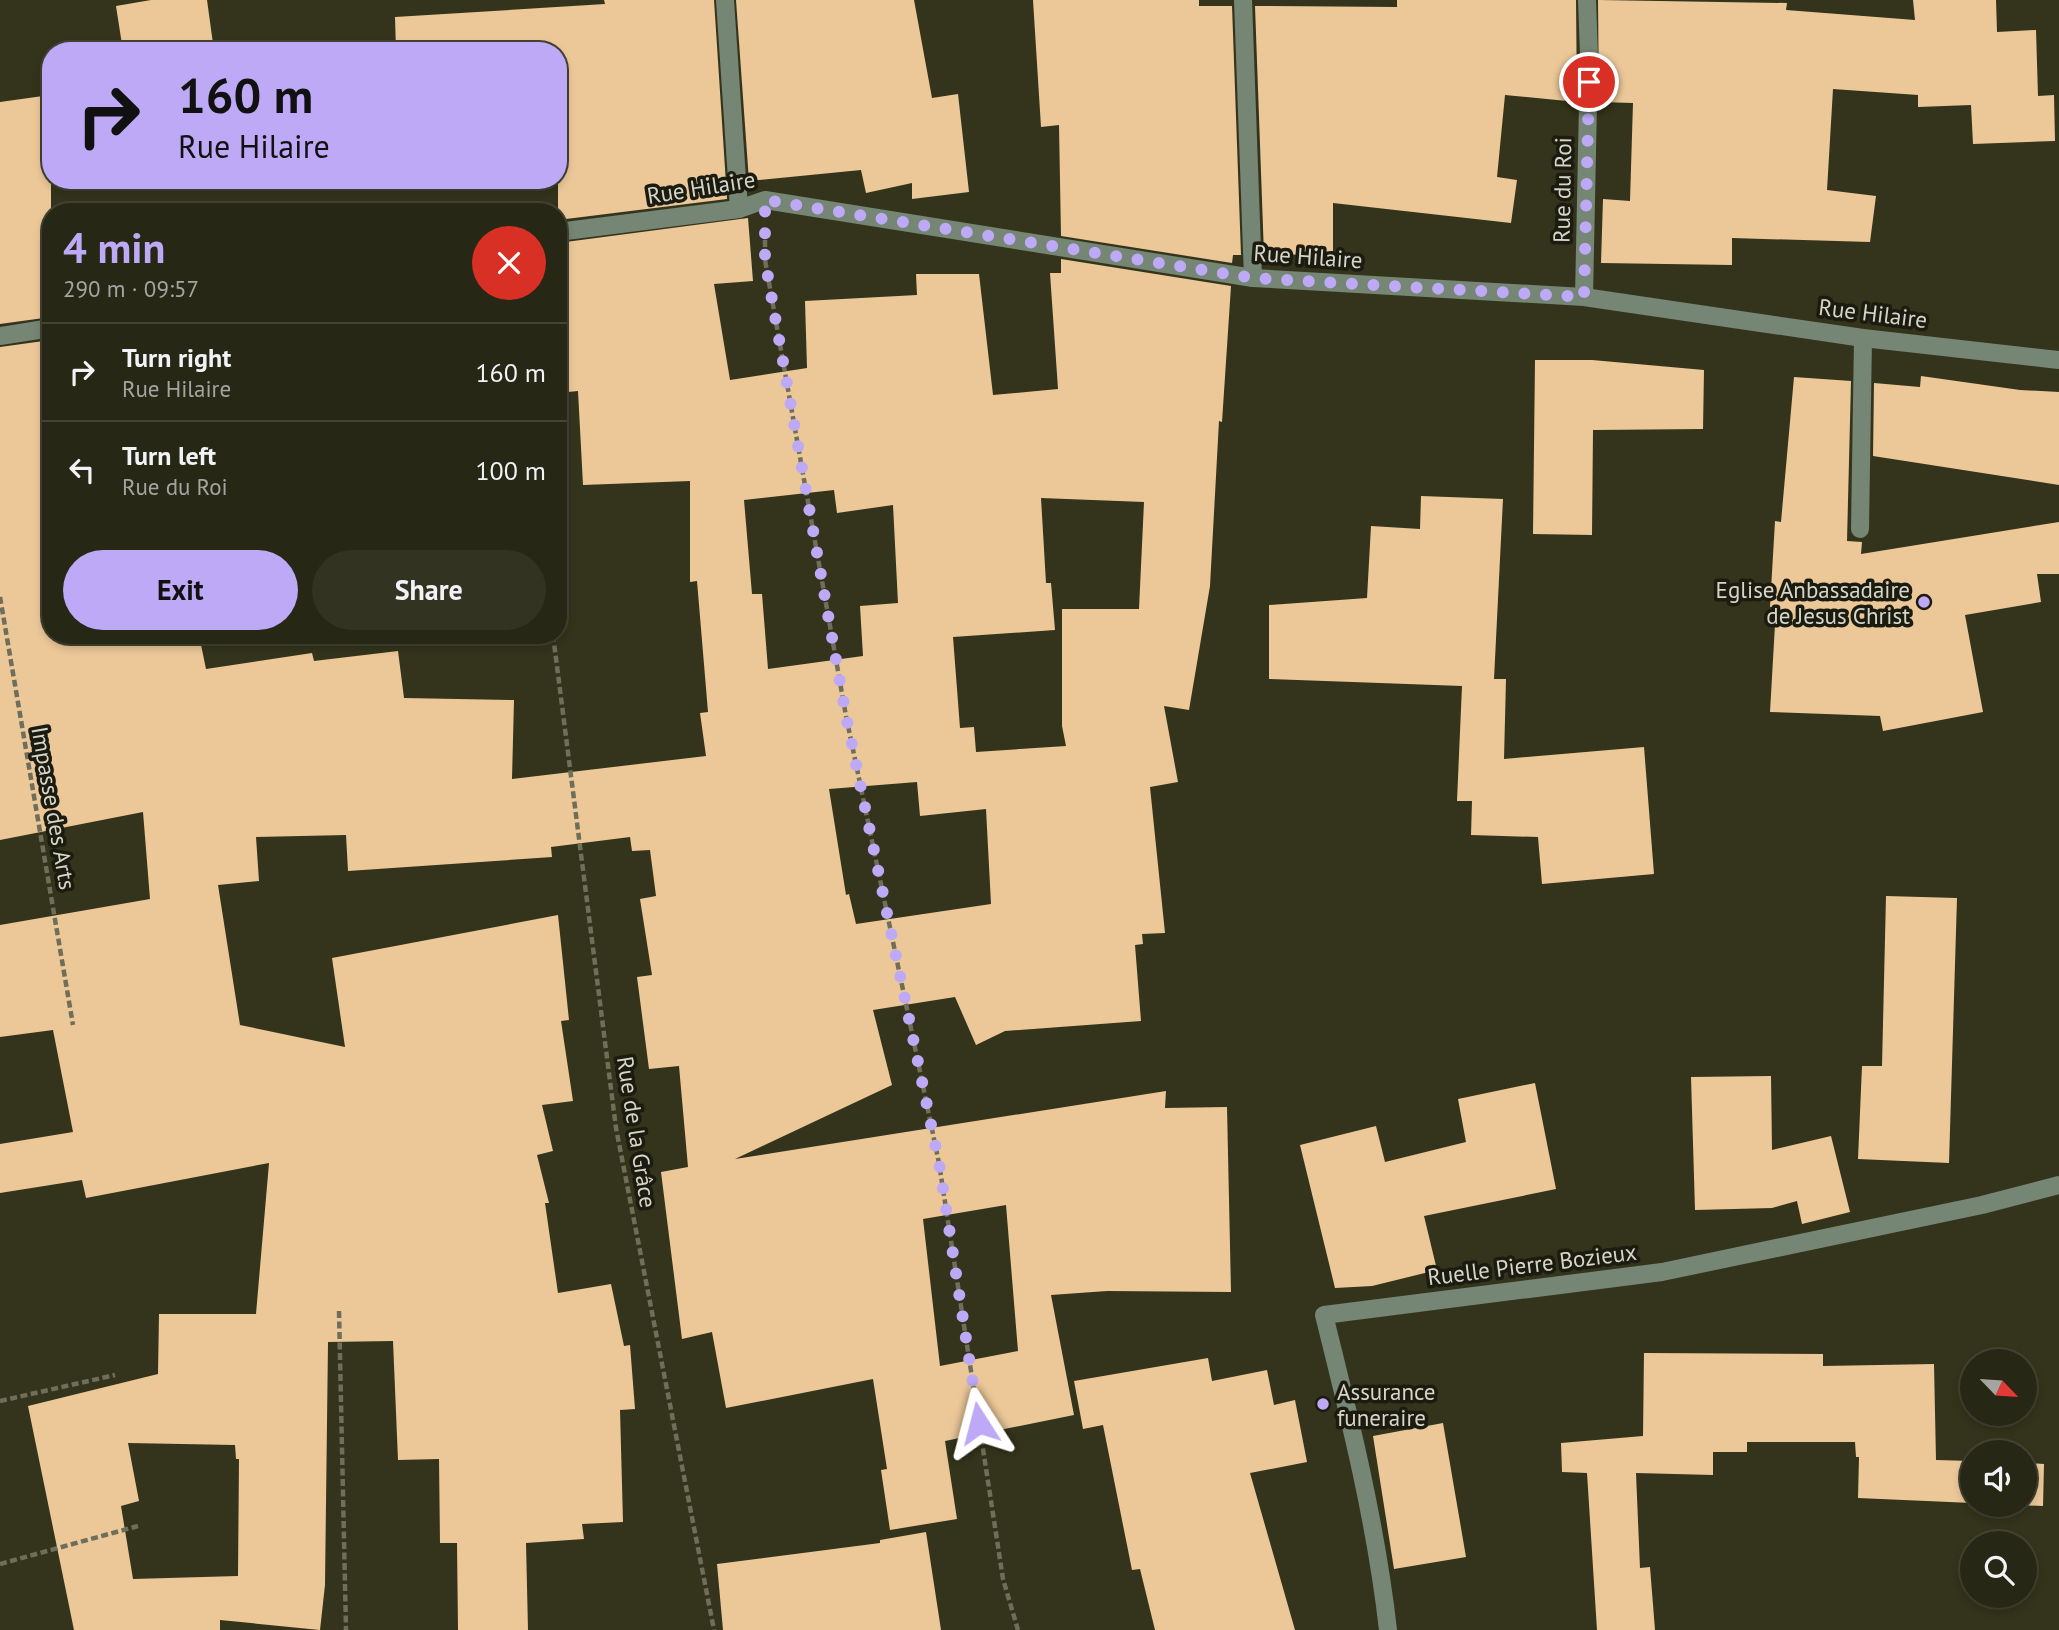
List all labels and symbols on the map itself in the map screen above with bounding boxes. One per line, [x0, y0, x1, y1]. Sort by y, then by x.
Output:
pin [1559, 52, 1619, 112]
street label: Rue du Roi [1547, 137, 1577, 243]
street label: Rue Hilaire [645, 164, 757, 210]
street label: Rue Hilaire [1253, 238, 1363, 274]
street label: Rue Hilaire [1817, 292, 1929, 334]
place label: Eglise Anbassadaire de Jesus Christ [1716, 575, 1910, 630]
marker: Eglise Anbassadaire de Jesus Christ [1916, 594, 1932, 610]
street label: Impasse des Arts [25, 724, 83, 892]
street label: Rue de la Grâce [611, 1054, 663, 1210]
street label: Ruelle Pierre Bozieux [1426, 1237, 1638, 1291]
north arrow [1960, 1349, 2037, 1426]
place label: Assurance funeraire [1337, 1377, 1436, 1432]
position arrow [942, 1386, 1016, 1460]
marker: Assurance funeraire [1315, 1396, 1331, 1412]

